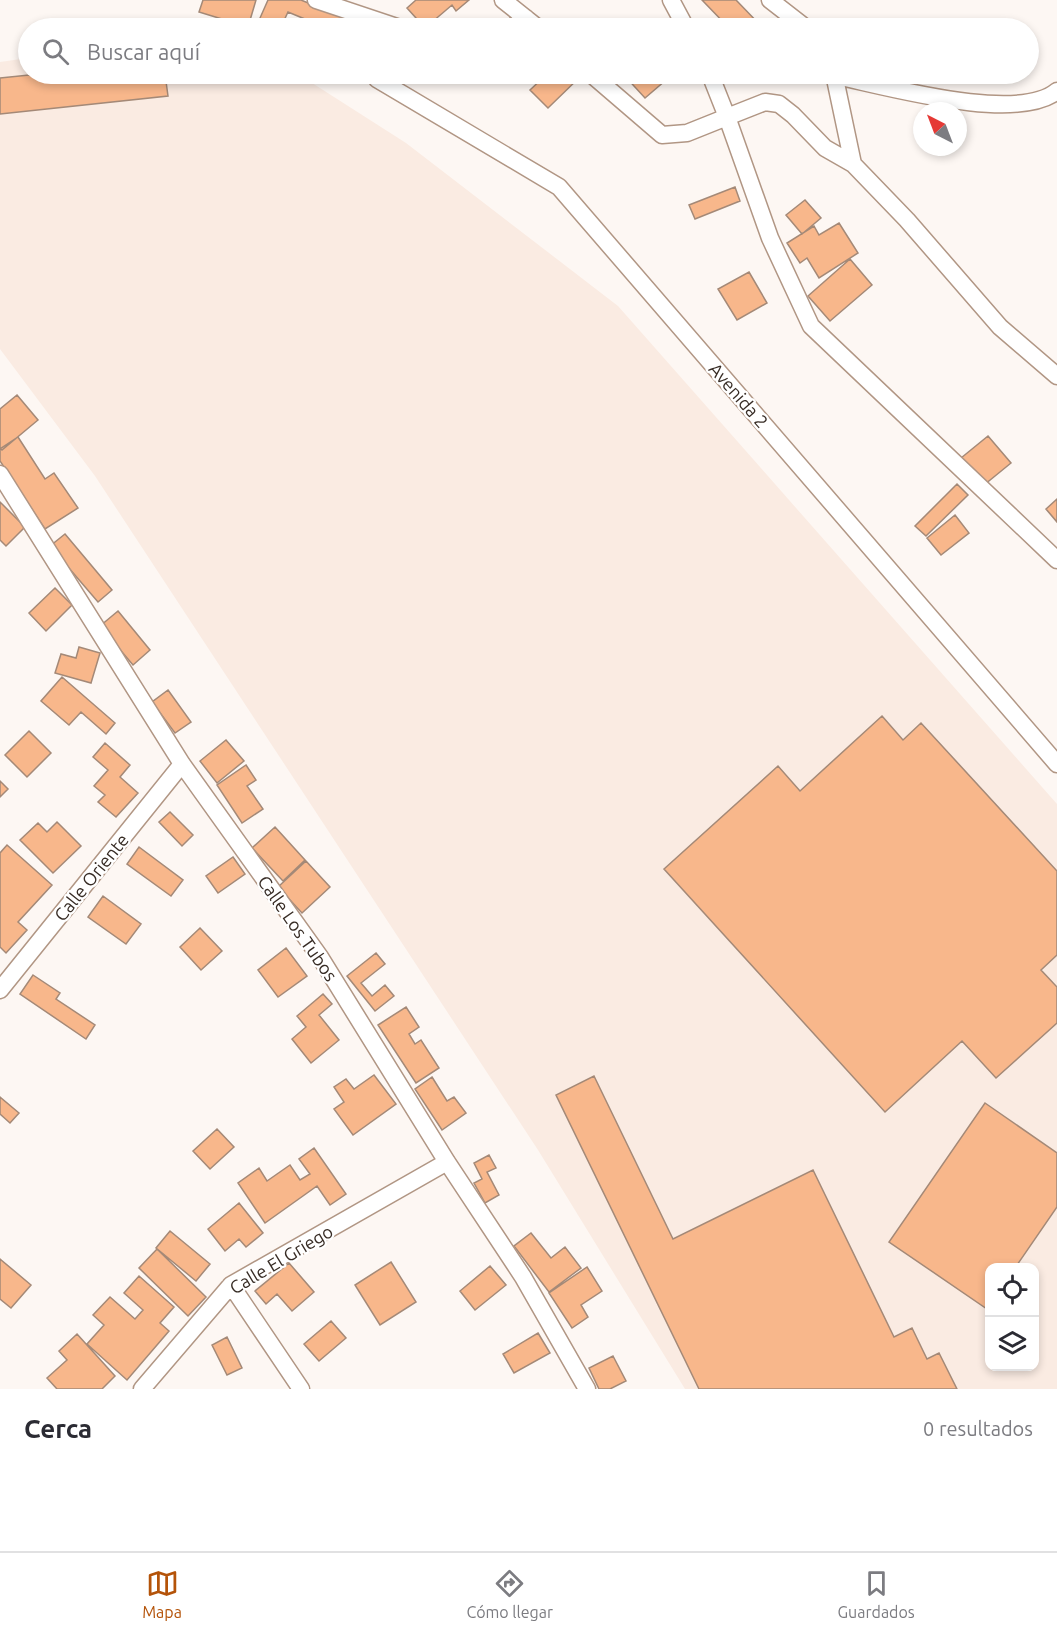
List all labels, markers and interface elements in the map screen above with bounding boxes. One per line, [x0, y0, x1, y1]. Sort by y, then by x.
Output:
search box [18, 18, 1039, 84]
icon: search [39, 35, 72, 68]
text: Buscar aquí [87, 39, 200, 64]
north arrow [913, 102, 967, 156]
street label: Avenida 2 [706, 359, 772, 431]
street label: Calle Oriente [50, 829, 132, 925]
street label: Calle Los Tubos [254, 871, 342, 985]
street label: Calle El Griego [226, 1220, 336, 1298]
map controls [985, 1263, 1039, 1371]
button: locate [985, 1263, 1039, 1317]
button: layers [985, 1317, 1039, 1371]
text: Cerca [24, 1414, 92, 1443]
text: 0 resultados [923, 1417, 1033, 1440]
tab: Mapa [142, 1567, 182, 1621]
tab: Cómo llegar [466, 1567, 553, 1621]
tab: Guardados [838, 1567, 915, 1621]

